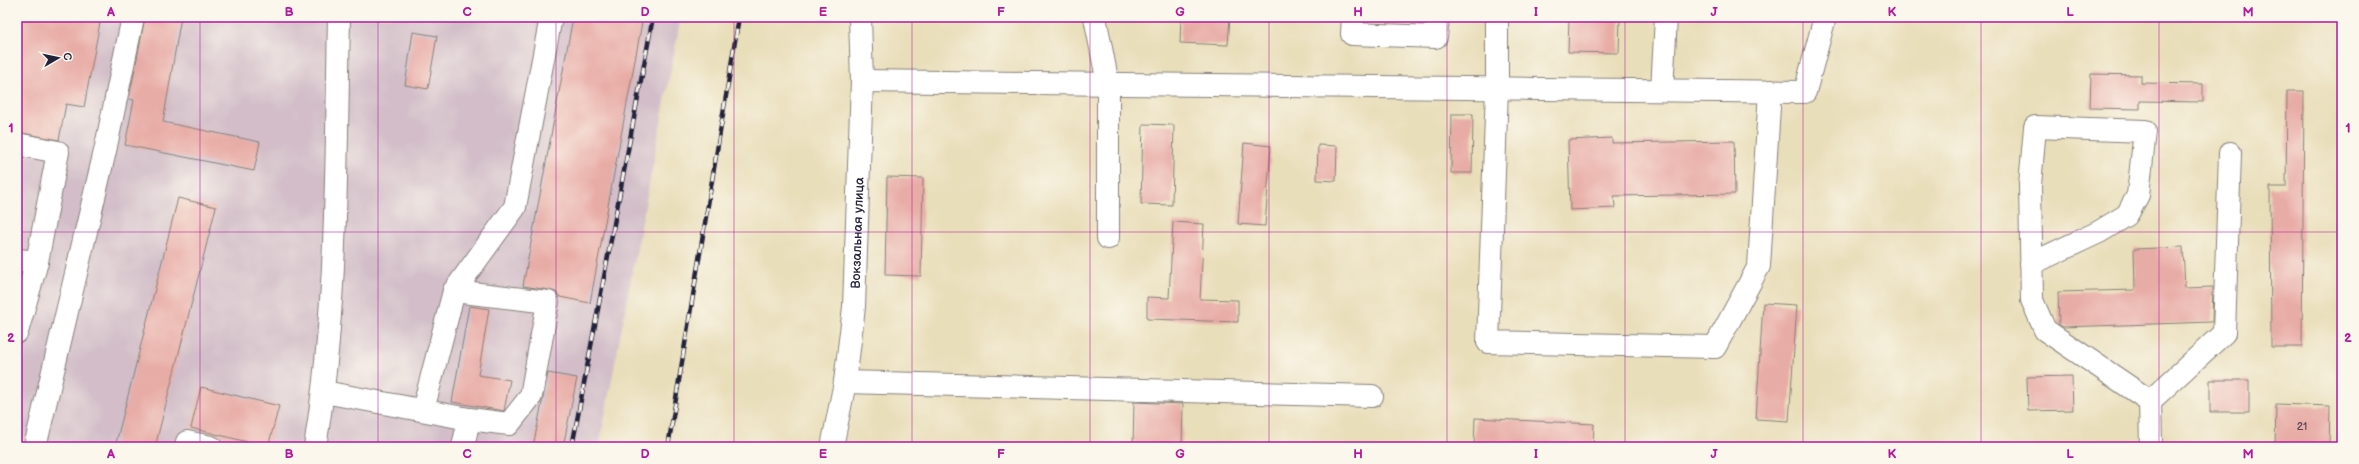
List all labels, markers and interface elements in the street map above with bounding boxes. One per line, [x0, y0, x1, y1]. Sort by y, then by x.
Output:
text: A [106, 4, 115, 20]
text: B [284, 4, 294, 20]
text: C [462, 4, 472, 20]
text: D [640, 4, 650, 20]
text: E [819, 4, 828, 20]
text: F [997, 4, 1005, 20]
text: G [1175, 4, 1185, 20]
text: H [1353, 4, 1363, 20]
text: I [1534, 4, 1538, 20]
text: J [1710, 4, 1718, 20]
text: K [1888, 4, 1897, 20]
text: L [2066, 4, 2074, 20]
text: M [2242, 4, 2254, 20]
north arrow [38, 38, 78, 78]
text: С [60, 52, 74, 62]
text: 1 [8, 120, 14, 136]
text: 1 [2345, 120, 2351, 136]
street label: Вокзальная улица [848, 177, 868, 289]
text: 2 [7, 330, 15, 346]
text: 2 [2344, 330, 2352, 346]
house number: 21 [2297, 420, 2307, 433]
text: A [106, 446, 115, 462]
text: B [284, 446, 294, 462]
text: C [462, 446, 472, 462]
text: D [640, 446, 650, 462]
text: E [819, 446, 828, 462]
text: F [997, 446, 1005, 462]
text: G [1175, 446, 1185, 462]
text: H [1353, 446, 1363, 462]
text: I [1534, 446, 1538, 462]
text: J [1710, 446, 1718, 462]
text: K [1888, 446, 1897, 462]
text: L [2066, 446, 2074, 462]
text: M [2242, 446, 2254, 462]

